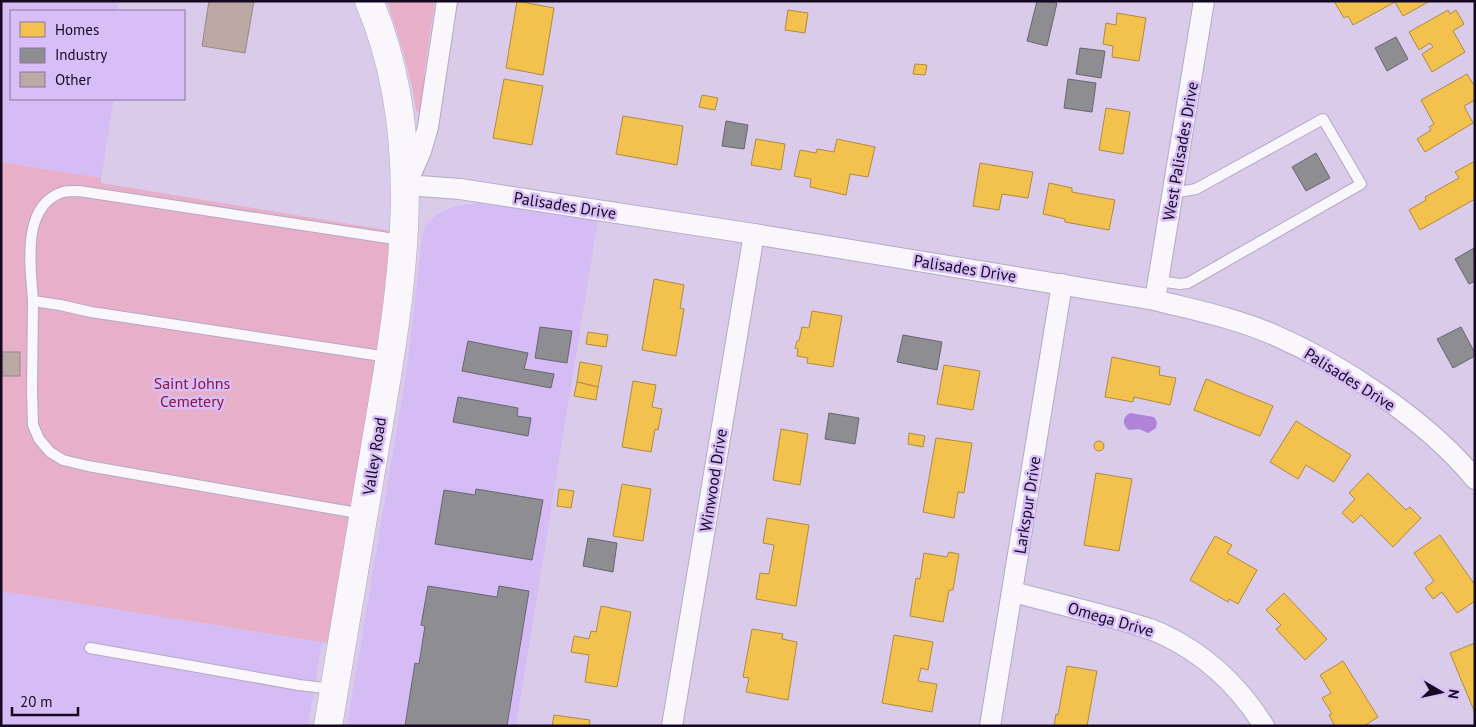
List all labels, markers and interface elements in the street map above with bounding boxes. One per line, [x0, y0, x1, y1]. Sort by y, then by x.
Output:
legend [10, 10, 185, 100]
text: Homes [55, 20, 99, 39]
text: Industry [55, 45, 107, 64]
text: Other [55, 70, 91, 89]
street label: West Palisades Drive [1158, 80, 1202, 222]
street label: Palisades Drive [512, 187, 618, 223]
street label: Palisades Drive [912, 250, 1018, 286]
street label: Palisades Drive [1301, 343, 1399, 415]
park label: Saint Johns Cemetery [154, 373, 231, 411]
street label: Valley Road [358, 416, 390, 497]
street label: Winwood Drive [695, 427, 731, 533]
street label: Larkspur Drive [1009, 455, 1045, 555]
street label: Omega Drive [1066, 597, 1156, 641]
north arrow [1416, 667, 1466, 717]
scale bar [12, 684, 79, 716]
text: N [1444, 688, 1463, 700]
text: 20 m [20, 692, 53, 711]

